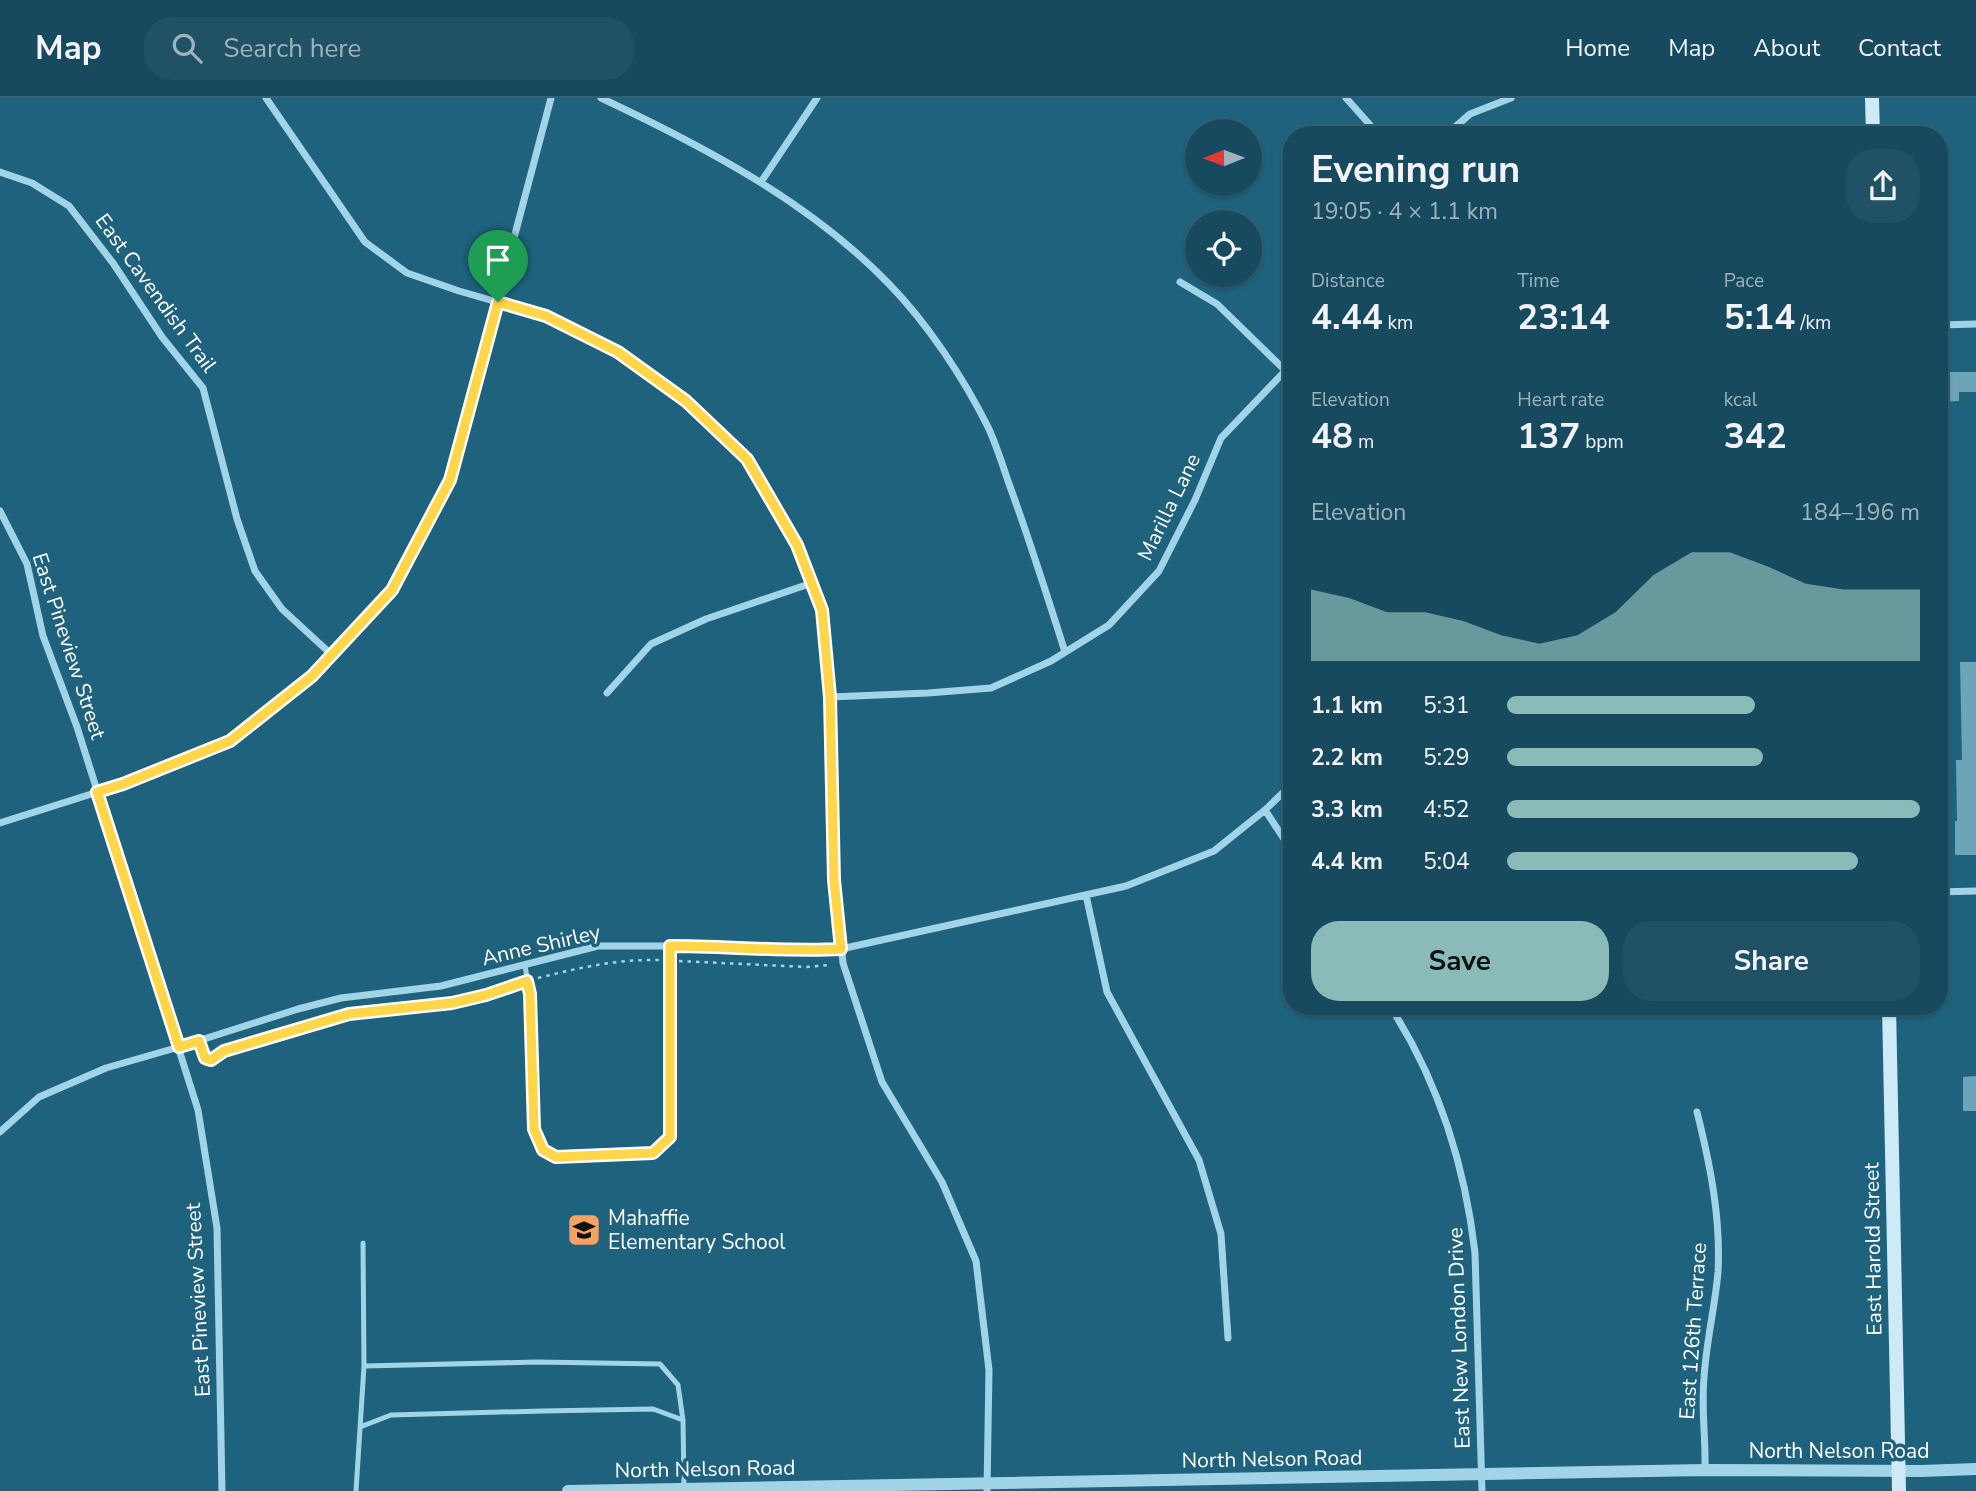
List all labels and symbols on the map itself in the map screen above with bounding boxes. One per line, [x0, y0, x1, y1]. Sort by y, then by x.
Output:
north arrow [1185, 119, 1262, 196]
street label: East Cavendish Trail [89, 208, 224, 379]
pin [468, 230, 528, 302]
street label: Marilla Lane [1131, 449, 1207, 565]
street label: East Pineview Street [26, 549, 113, 743]
street label: Anne Shirley [479, 918, 603, 972]
street label: East Harold Street [1857, 1162, 1889, 1336]
street label: East Pineview Street [179, 1202, 217, 1398]
place label: Mahaffie Elementary School [608, 1204, 786, 1256]
school or university icon: Mahaffie Elementary School [565, 1211, 603, 1249]
street label: East New London Drive [1441, 1227, 1477, 1449]
street label: East 126th Terrace [1673, 1242, 1713, 1420]
street label: North Nelson Road [1749, 1437, 1929, 1465]
street label: North Nelson Road [1181, 1443, 1363, 1475]
street label: North Nelson Road [614, 1453, 796, 1485]

